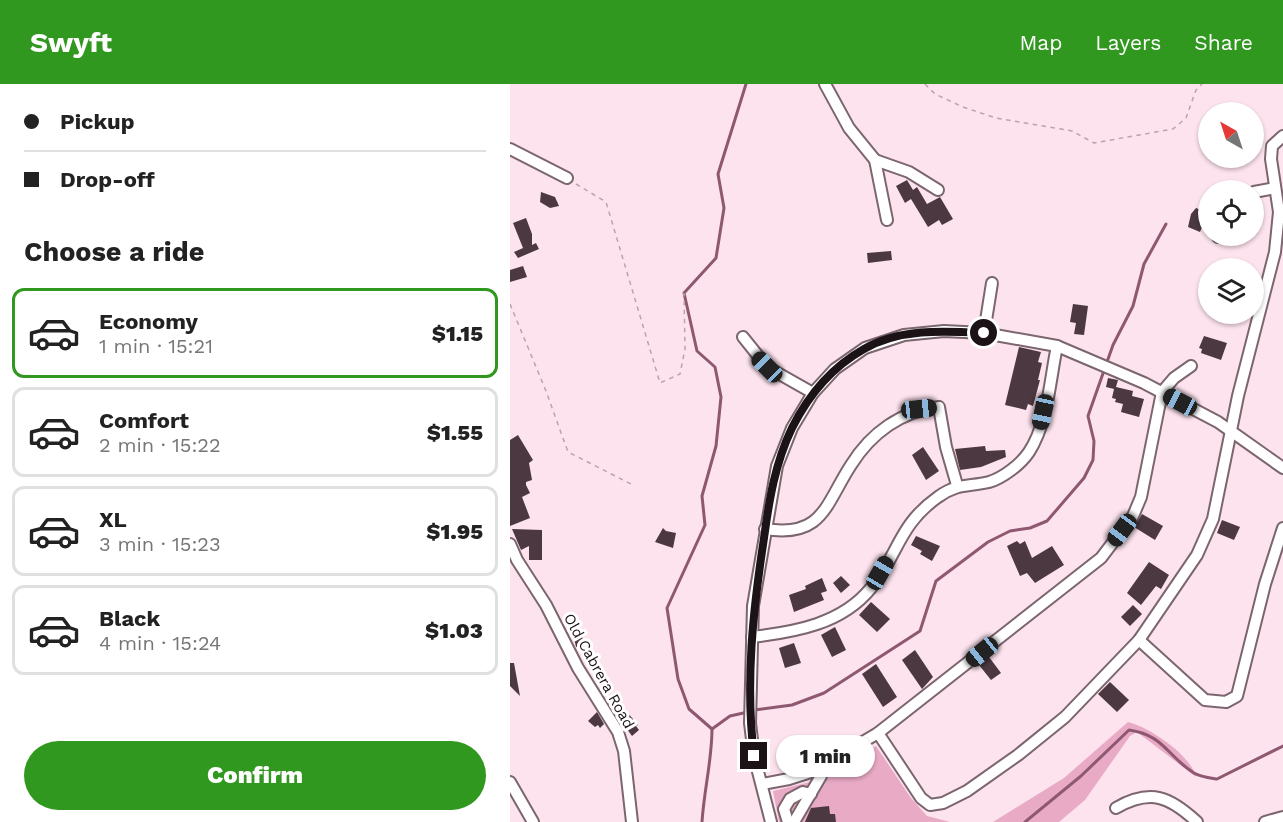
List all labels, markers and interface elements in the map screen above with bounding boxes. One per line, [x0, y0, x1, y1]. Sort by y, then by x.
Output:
text: Swyft [30, 26, 112, 59]
text: Map [1019, 30, 1062, 55]
text: Layers [1095, 30, 1161, 55]
text: Share [1194, 30, 1253, 55]
north arrow [1198, 102, 1264, 168]
map controls [1198, 102, 1264, 324]
text: Pickup [60, 109, 135, 134]
text: Drop-off [60, 167, 155, 192]
button: locate [1198, 180, 1264, 246]
text: Choose a ride [24, 236, 204, 268]
button: layers [1198, 258, 1264, 324]
icon: car [27, 306, 81, 360]
text: Economy [99, 309, 198, 334]
route start [970, 319, 997, 346]
text: $1.15 [432, 321, 483, 346]
text: 1 min · 15:21 [99, 334, 213, 358]
car [748, 348, 786, 386]
car [1160, 386, 1200, 418]
car [1030, 393, 1056, 431]
car [900, 398, 938, 420]
icon: car [27, 405, 81, 459]
text: Comfort [99, 408, 189, 433]
text: $1.55 [427, 420, 483, 445]
text: 2 min · 15:22 [99, 433, 221, 457]
icon: car [27, 504, 81, 558]
text: XL [99, 507, 127, 532]
car [1104, 510, 1140, 550]
text: $1.95 [426, 519, 483, 544]
text: 3 min · 15:23 [99, 532, 221, 556]
car [863, 553, 897, 593]
icon: car [27, 603, 81, 657]
text: Black [99, 606, 160, 631]
street label: Old Cabrera Road [560, 610, 638, 732]
text: $1.03 [425, 618, 483, 643]
text: 4 min · 15:24 [99, 631, 221, 655]
car [962, 634, 1002, 670]
callout: 1 min [775, 735, 874, 777]
button: Confirm [24, 741, 486, 810]
route end [740, 742, 767, 769]
text: 1 min [800, 744, 851, 768]

